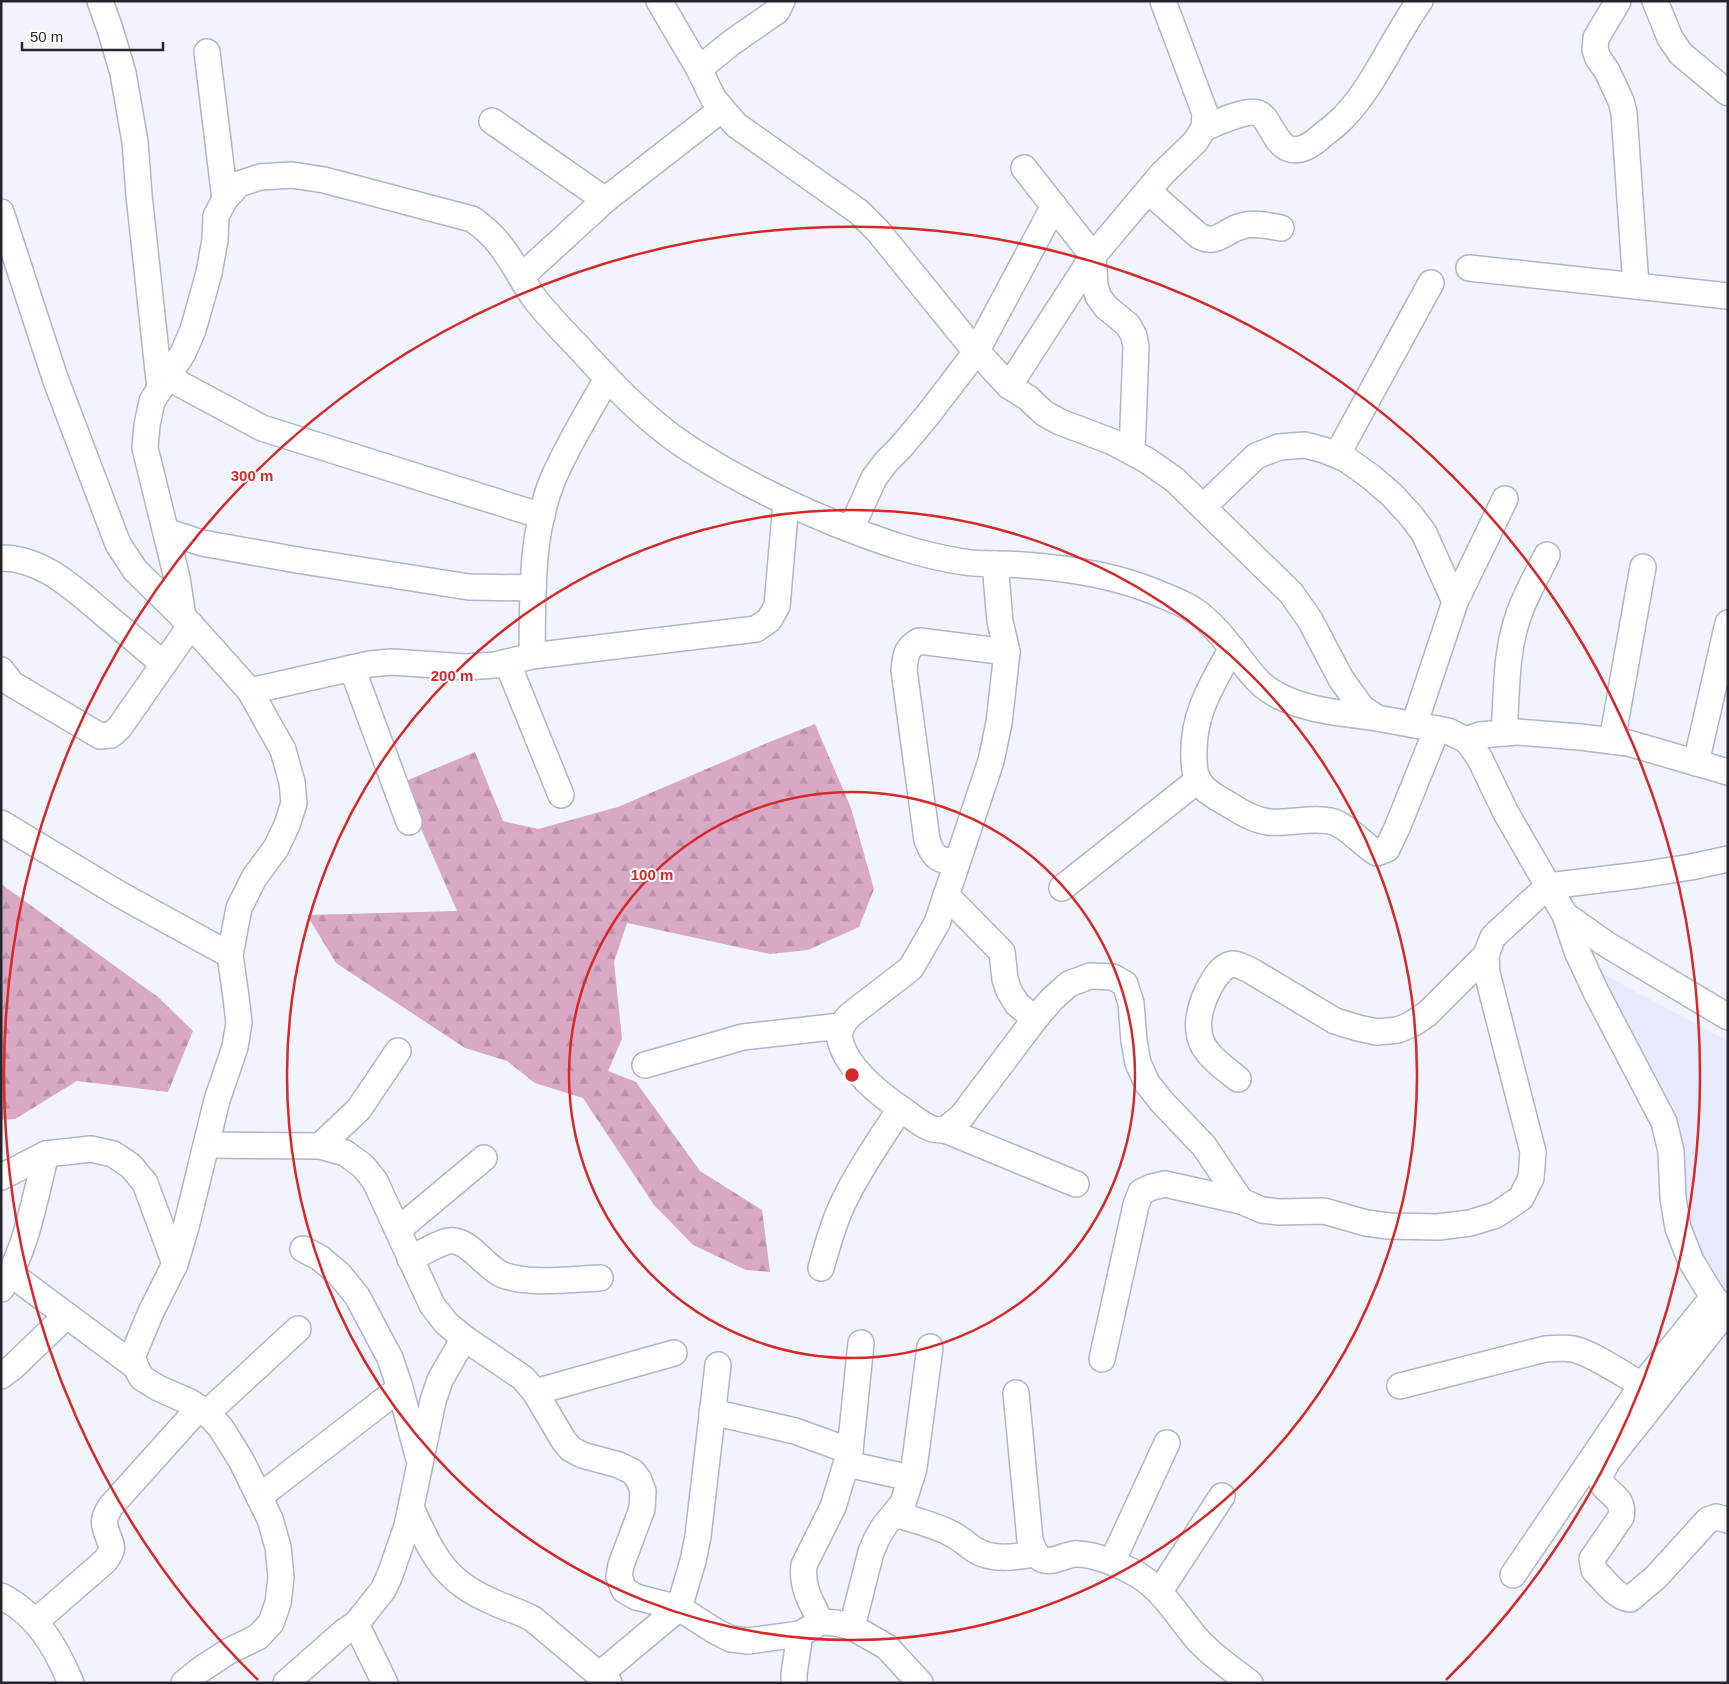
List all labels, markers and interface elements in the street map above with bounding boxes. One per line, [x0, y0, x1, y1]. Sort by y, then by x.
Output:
scale bar [22, 20, 164, 52]
text: 50 m [30, 28, 63, 45]
text: 300 m [231, 467, 273, 484]
text: 200 m [431, 667, 473, 684]
text: 100 m [631, 866, 673, 883]
centre of rings [843, 1066, 861, 1084]

